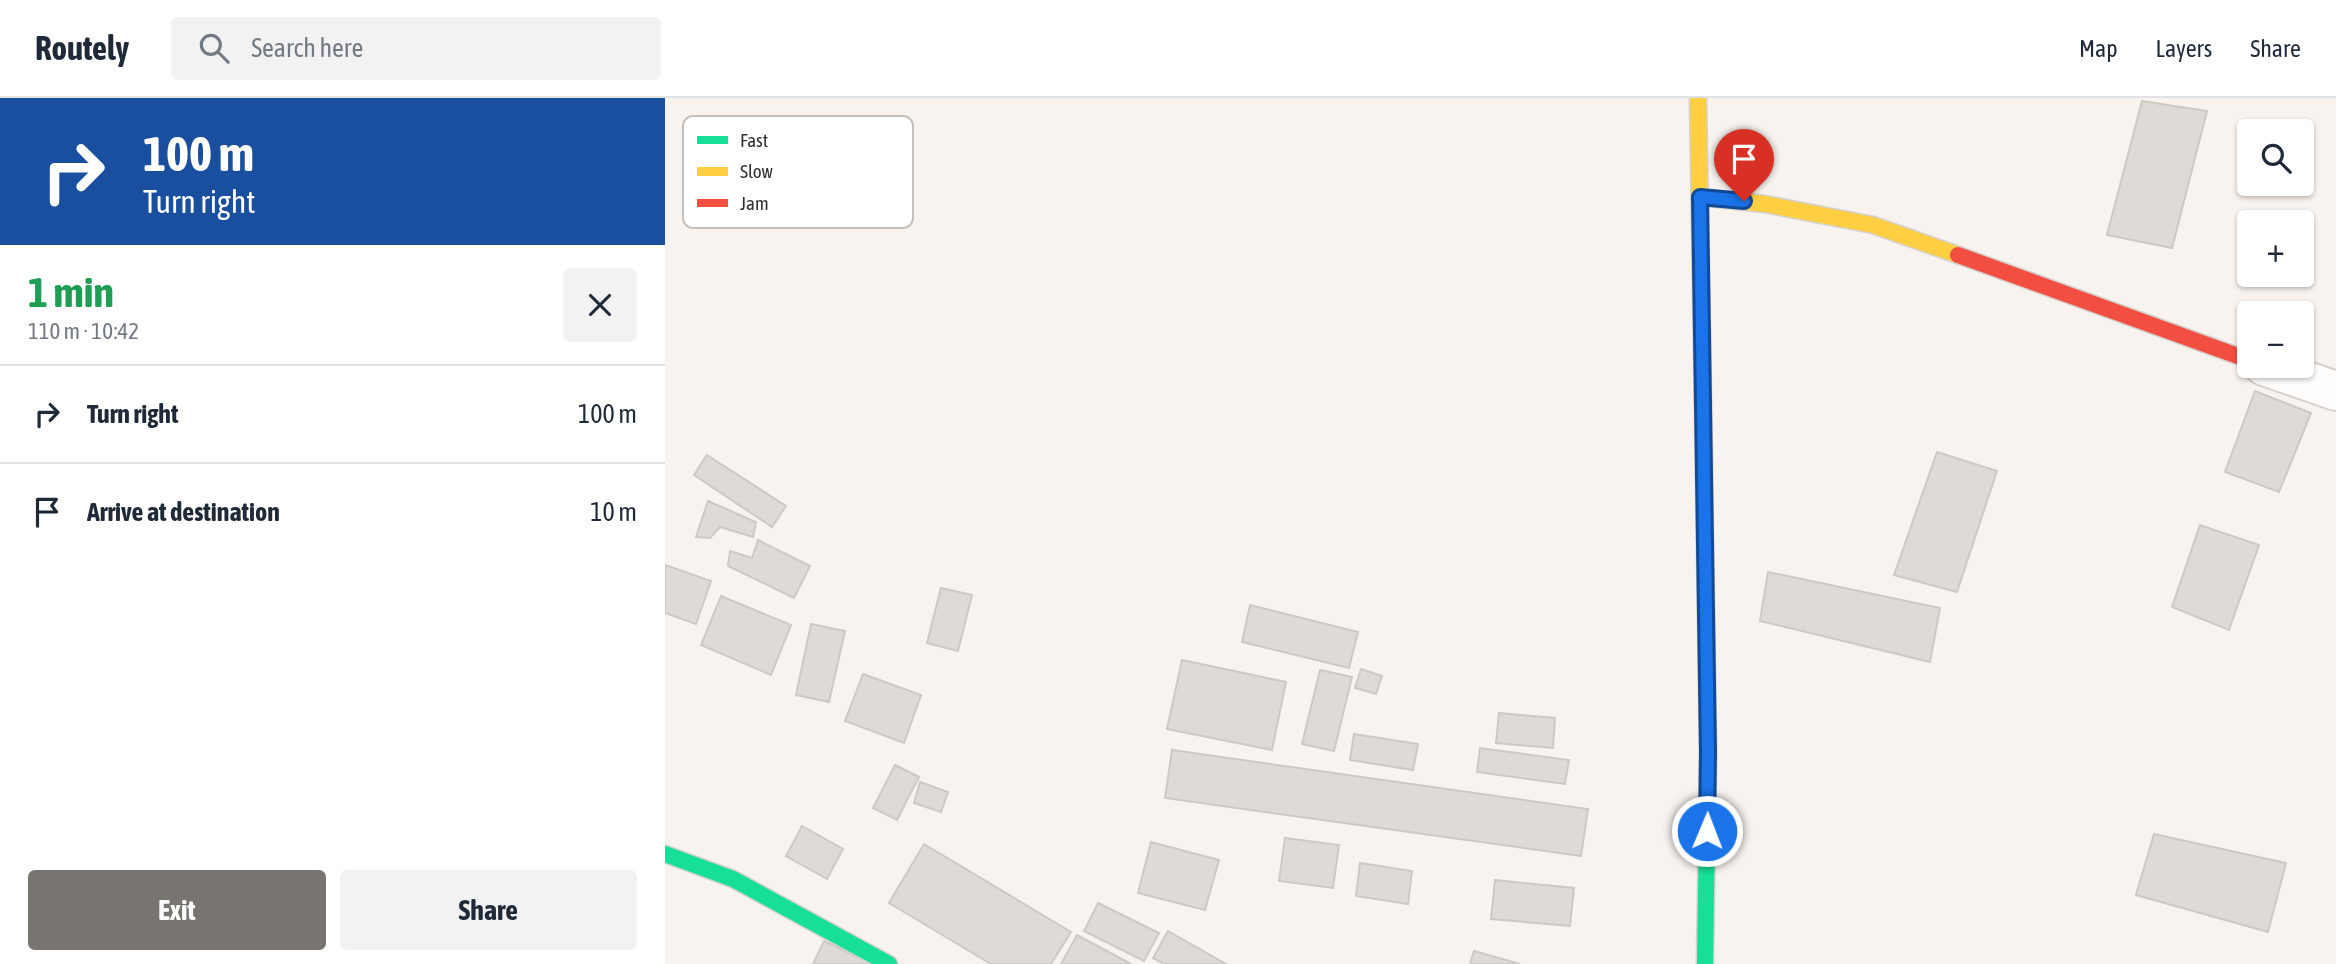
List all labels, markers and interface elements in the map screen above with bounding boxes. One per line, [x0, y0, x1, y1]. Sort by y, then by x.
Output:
search box [171, 17, 661, 80]
text: Routely [35, 29, 129, 67]
icon: search [195, 29, 233, 67]
text: Search here [251, 33, 363, 63]
text: Map [2079, 35, 2118, 62]
text: Layers [2156, 35, 2212, 62]
text: Share [2250, 35, 2301, 62]
legend [683, 116, 913, 228]
map controls [2237, 119, 2314, 378]
button: search [2237, 119, 2314, 196]
text: 100 m [143, 125, 254, 181]
icon: right [28, 126, 119, 217]
text: Fast [740, 129, 768, 151]
pin [1714, 129, 1774, 201]
icon: arrive [1725, 140, 1763, 178]
text: Slow [740, 160, 774, 182]
text: Turn right [143, 183, 256, 220]
text: Jam [740, 192, 769, 214]
button: + [2237, 210, 2314, 287]
text: 1 min [28, 268, 114, 316]
button: close [563, 268, 637, 342]
button: − [2237, 301, 2314, 378]
text: 110 m · 10:42 [28, 318, 139, 344]
icon: right [28, 395, 66, 433]
text: Turn right [87, 399, 178, 429]
text: 100 m [578, 399, 637, 429]
icon: arrive [28, 493, 66, 531]
text: Arrive at destination [87, 497, 280, 527]
text: 10 m [590, 497, 637, 527]
position arrow [1670, 794, 1744, 868]
button: Exit [28, 870, 326, 950]
button: Share [340, 870, 637, 950]

